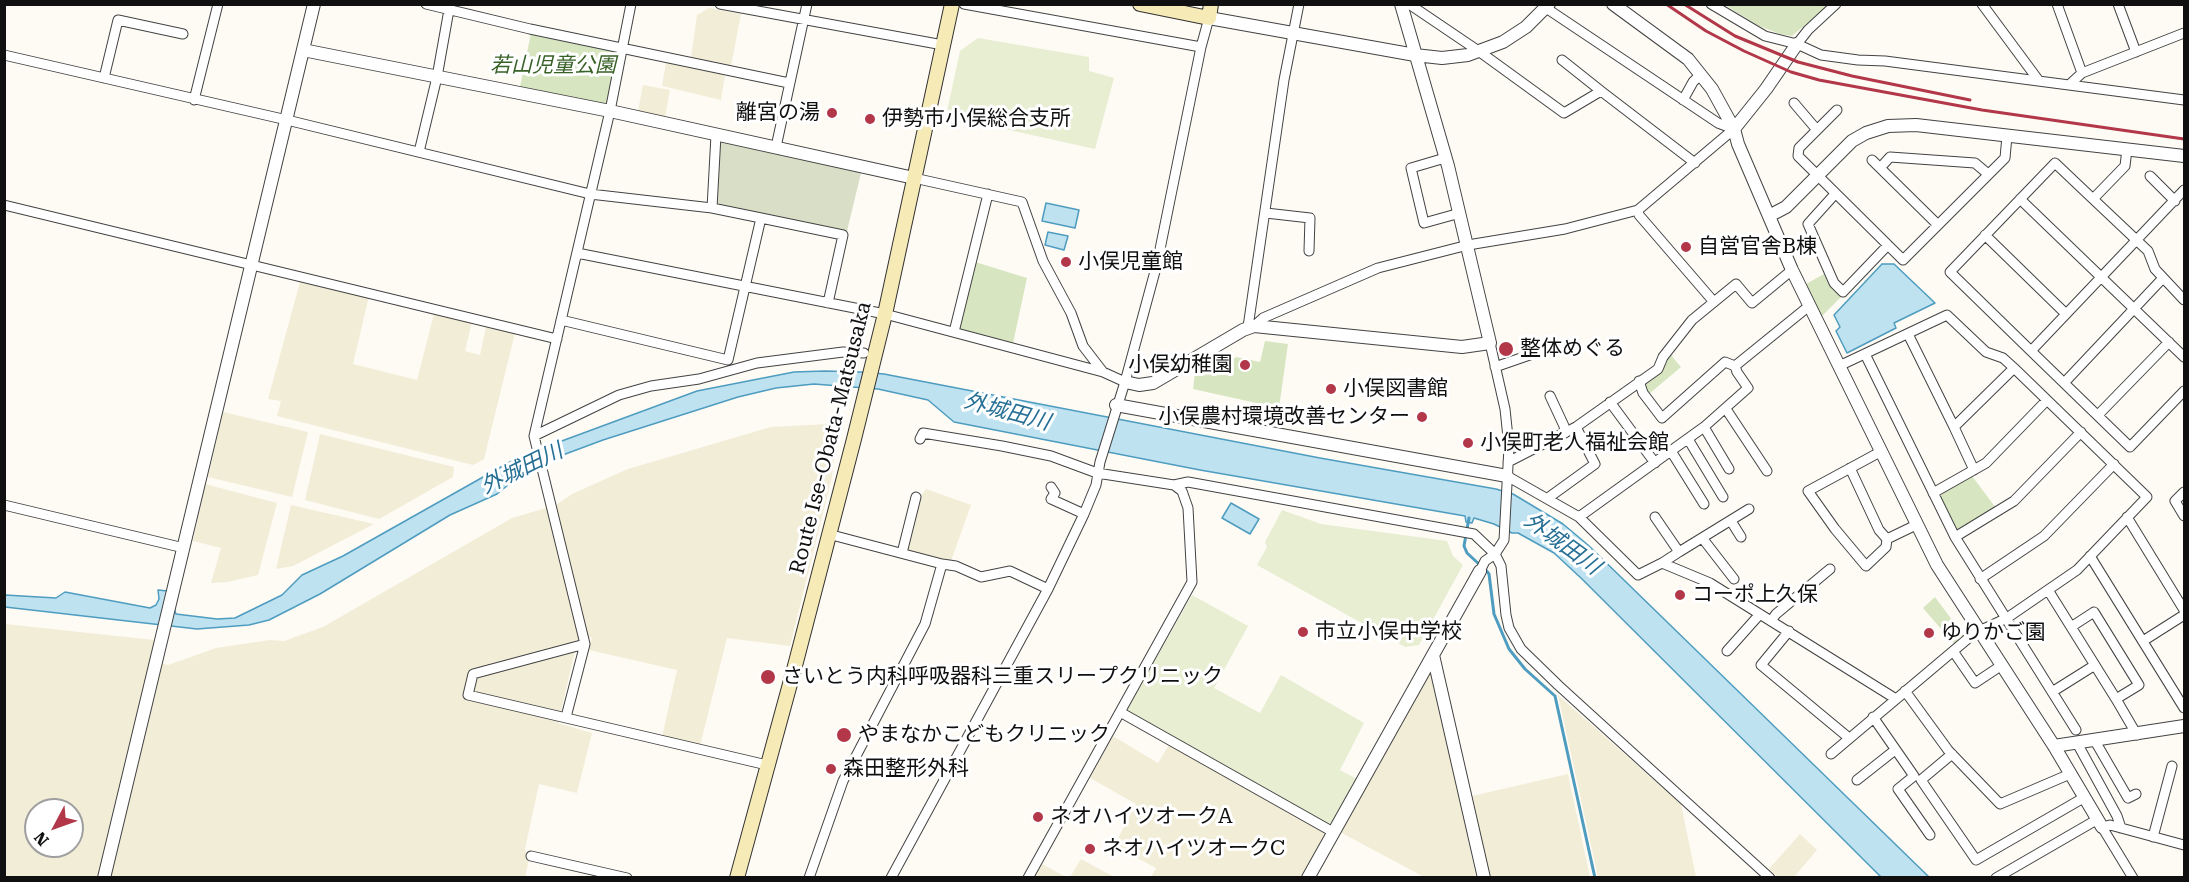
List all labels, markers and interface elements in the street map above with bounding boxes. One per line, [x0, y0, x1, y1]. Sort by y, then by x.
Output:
park label: 若山児童公園 [490, 53, 616, 79]
place label: 離宮の湯 [736, 100, 820, 126]
marker: 離宮の湯 [825, 106, 839, 120]
place label: 伊勢市小俣総合支所 [882, 106, 1071, 132]
marker: 伊勢市小俣総合支所 [863, 112, 877, 126]
place label: 自営官舎B棟 [1698, 234, 1817, 260]
marker: 自営官舎B棟 [1679, 240, 1693, 254]
place label: 小俣児童館 [1078, 249, 1183, 275]
marker: 小俣児童館 [1059, 255, 1073, 269]
street label: Route Ise-Obata-Matsusaka [785, 299, 877, 577]
place label: 整体めぐる [1520, 336, 1625, 362]
marker: 整体めぐる [1497, 340, 1515, 358]
place label: 小俣幼稚園 [1128, 352, 1233, 378]
marker: 小俣幼稚園 [1238, 358, 1252, 372]
place label: 小俣図書館 [1343, 376, 1448, 402]
marker: 小俣図書館 [1324, 382, 1338, 396]
water label: 外城田川 [961, 388, 1053, 436]
place label: 小俣農村環境改善センター [1158, 404, 1410, 430]
marker: 小俣農村環境改善センター [1415, 410, 1429, 424]
place label: 小俣町老人福祉会館 [1480, 430, 1669, 456]
marker: 小俣町老人福祉会館 [1461, 436, 1475, 450]
water label: 外城田川 [477, 438, 567, 500]
water label: 外城田川 [1519, 507, 1605, 581]
place label: コーポ上久保 [1692, 582, 1818, 608]
marker: コーポ上久保 [1673, 588, 1687, 602]
place label: 市立小俣中学校 [1315, 619, 1462, 645]
place label: ゆりかご園 [1941, 620, 2046, 646]
marker: 市立小俣中学校 [1296, 625, 1310, 639]
marker: ゆりかご園 [1922, 626, 1936, 640]
place label: さいとう内科呼吸器科三重スリープクリニック [782, 664, 1223, 690]
marker: さいとう内科呼吸器科三重スリープクリニック [759, 668, 777, 686]
place label: やまなかこどもクリニック [858, 722, 1110, 748]
marker: やまなかこどもクリニック [835, 726, 853, 744]
place label: 森田整形外科 [843, 756, 969, 782]
marker: 森田整形外科 [824, 762, 838, 776]
north arrow [24, 798, 84, 858]
place label: ネオハイツオークA [1050, 804, 1233, 830]
marker: ネオハイツオークA [1031, 810, 1045, 824]
text: N [30, 828, 53, 850]
place label: ネオハイツオークC [1102, 836, 1285, 862]
marker: ネオハイツオークC [1083, 842, 1097, 856]

